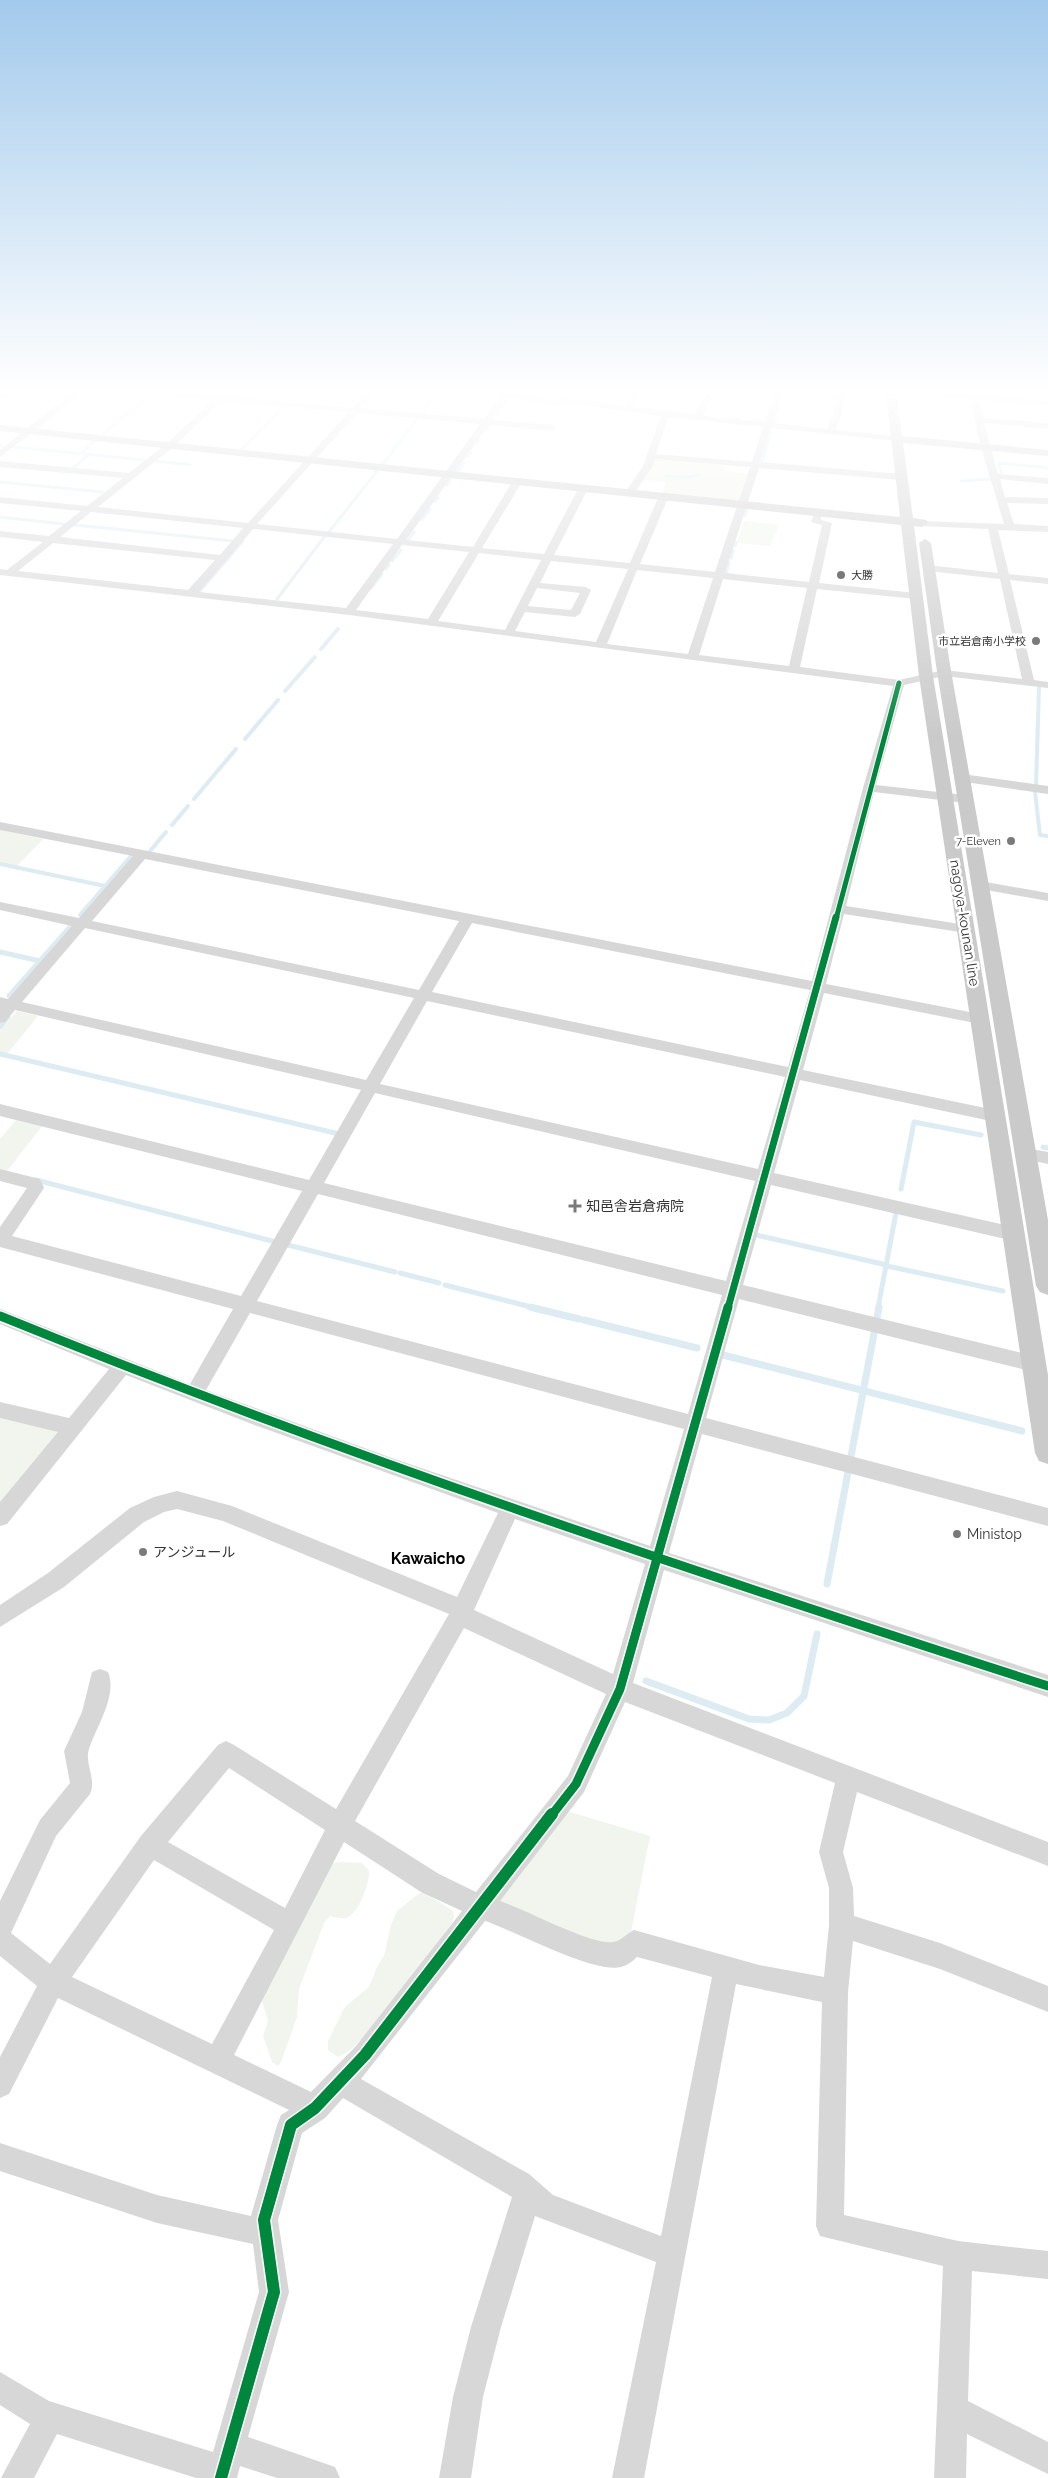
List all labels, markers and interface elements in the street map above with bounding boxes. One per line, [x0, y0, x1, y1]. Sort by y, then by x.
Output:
marker: 大勝 [835, 569, 847, 581]
place label: 大勝 [851, 569, 873, 582]
place label: 市立岩倉南小学校 [938, 635, 1026, 648]
marker: 市立岩倉南小学校 [1030, 635, 1042, 647]
place label: 7-Eleven [956, 835, 1001, 848]
marker: 7-Eleven [1005, 835, 1017, 847]
street label: nagoya-kounan line [947, 859, 983, 987]
place label: 知邑舎岩倉病院 [586, 1198, 684, 1214]
marker: 知邑舎岩倉病院 [568, 1199, 582, 1213]
place label: Ministop [967, 1526, 1022, 1542]
marker: Ministop [951, 1528, 963, 1540]
place label: アンジュール [153, 1544, 235, 1560]
marker: アンジュール [137, 1546, 149, 1558]
district label: Kawaicho [391, 1549, 465, 1568]

